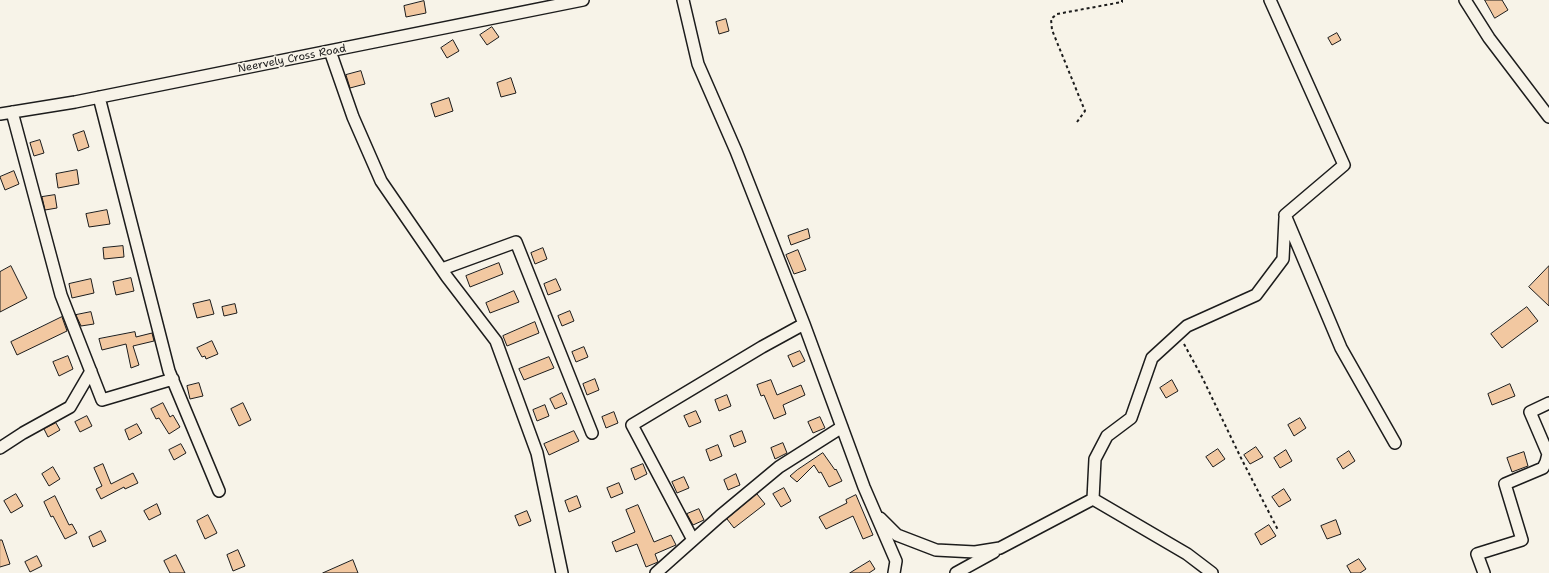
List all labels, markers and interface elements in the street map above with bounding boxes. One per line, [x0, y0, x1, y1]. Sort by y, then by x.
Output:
street label: Neervely Cross Road [237, 42, 347, 76]

